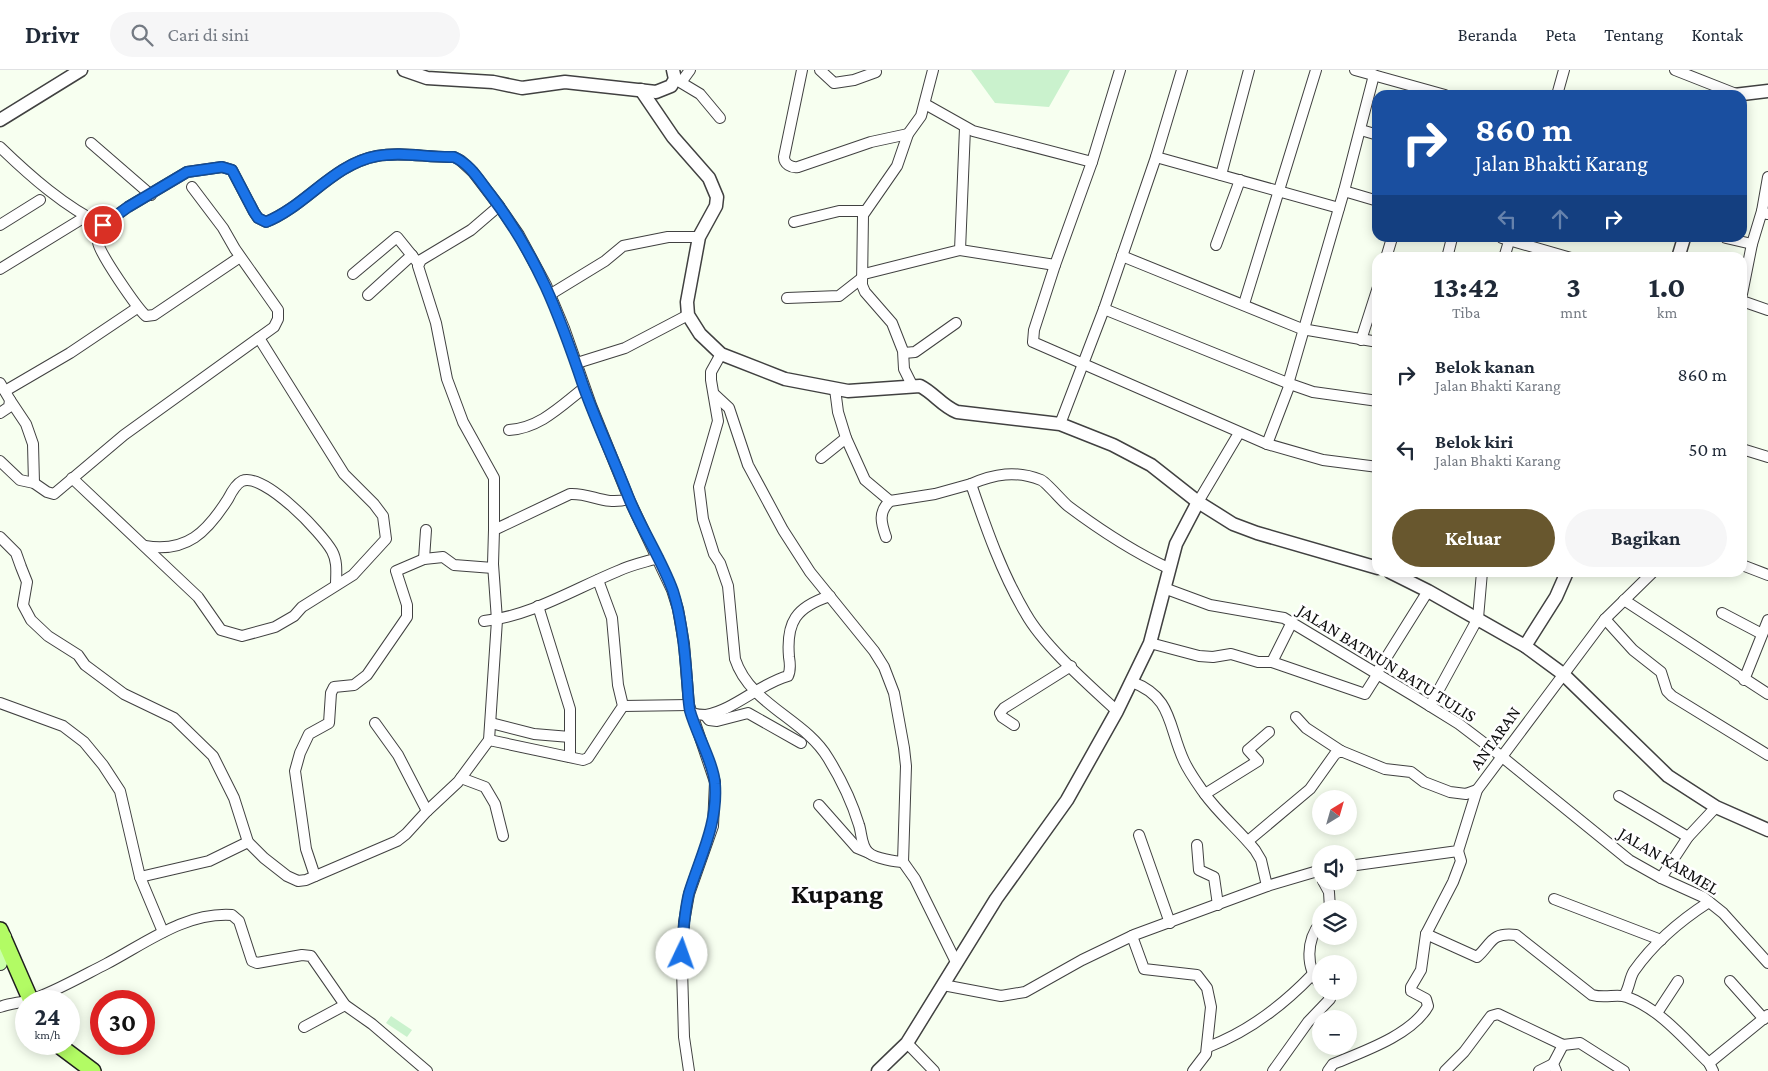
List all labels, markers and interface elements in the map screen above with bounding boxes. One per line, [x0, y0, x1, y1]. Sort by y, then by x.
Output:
search box [110, 12, 460, 57]
text: Drivr [25, 21, 80, 48]
icon: search [128, 21, 156, 49]
text: Cari di sini [168, 24, 249, 45]
text: Beranda [1458, 25, 1517, 45]
text: Peta [1545, 25, 1576, 45]
text: Tentang [1604, 25, 1663, 45]
text: Kontak [1691, 25, 1743, 45]
icon: right [1392, 110, 1457, 175]
text: 860 m [1475, 110, 1572, 149]
text: Jalan Bhakti Karang [1475, 151, 1648, 176]
pin [82, 204, 124, 246]
icon: left [1493, 205, 1521, 233]
icon: ahead [1546, 205, 1574, 233]
icon: right [1599, 205, 1627, 233]
icon: arrive [89, 211, 117, 239]
text: 13:42 [1433, 270, 1499, 303]
text: 3 [1566, 270, 1581, 303]
text: 1.0 [1648, 270, 1686, 303]
text: Tiba [1452, 304, 1480, 321]
text: mnt [1560, 304, 1587, 321]
text: km [1657, 304, 1677, 321]
text: Belok kanan [1435, 356, 1535, 377]
icon: right [1392, 361, 1420, 389]
text: 860 m [1678, 364, 1727, 385]
text: Jalan Bhakti Karang [1435, 377, 1561, 394]
text: Belok kiri [1435, 431, 1513, 452]
icon: left [1392, 436, 1420, 464]
text: 50 m [1688, 439, 1727, 460]
text: Jalan Bhakti Karang [1435, 452, 1561, 469]
button: Keluar [1392, 509, 1555, 567]
button: Bagikan [1565, 509, 1727, 567]
street label: JALAN BATNUN BATU TULIS [1292, 599, 1480, 726]
street label: ANTARAN [1465, 702, 1525, 773]
north arrow [1312, 790, 1358, 835]
map controls [1312, 790, 1357, 1055]
street label: JALAN KARMEL [1613, 822, 1723, 899]
button: sound [1312, 845, 1357, 890]
district label: Kupang [791, 878, 883, 909]
button: layers [1312, 900, 1357, 945]
position arrow [655, 927, 707, 979]
button: + [1312, 955, 1357, 1000]
speed limit sign: 30 [90, 990, 155, 1055]
text: 24 [34, 1003, 61, 1030]
button: − [1312, 1010, 1357, 1055]
text: km/h [35, 1028, 60, 1042]

